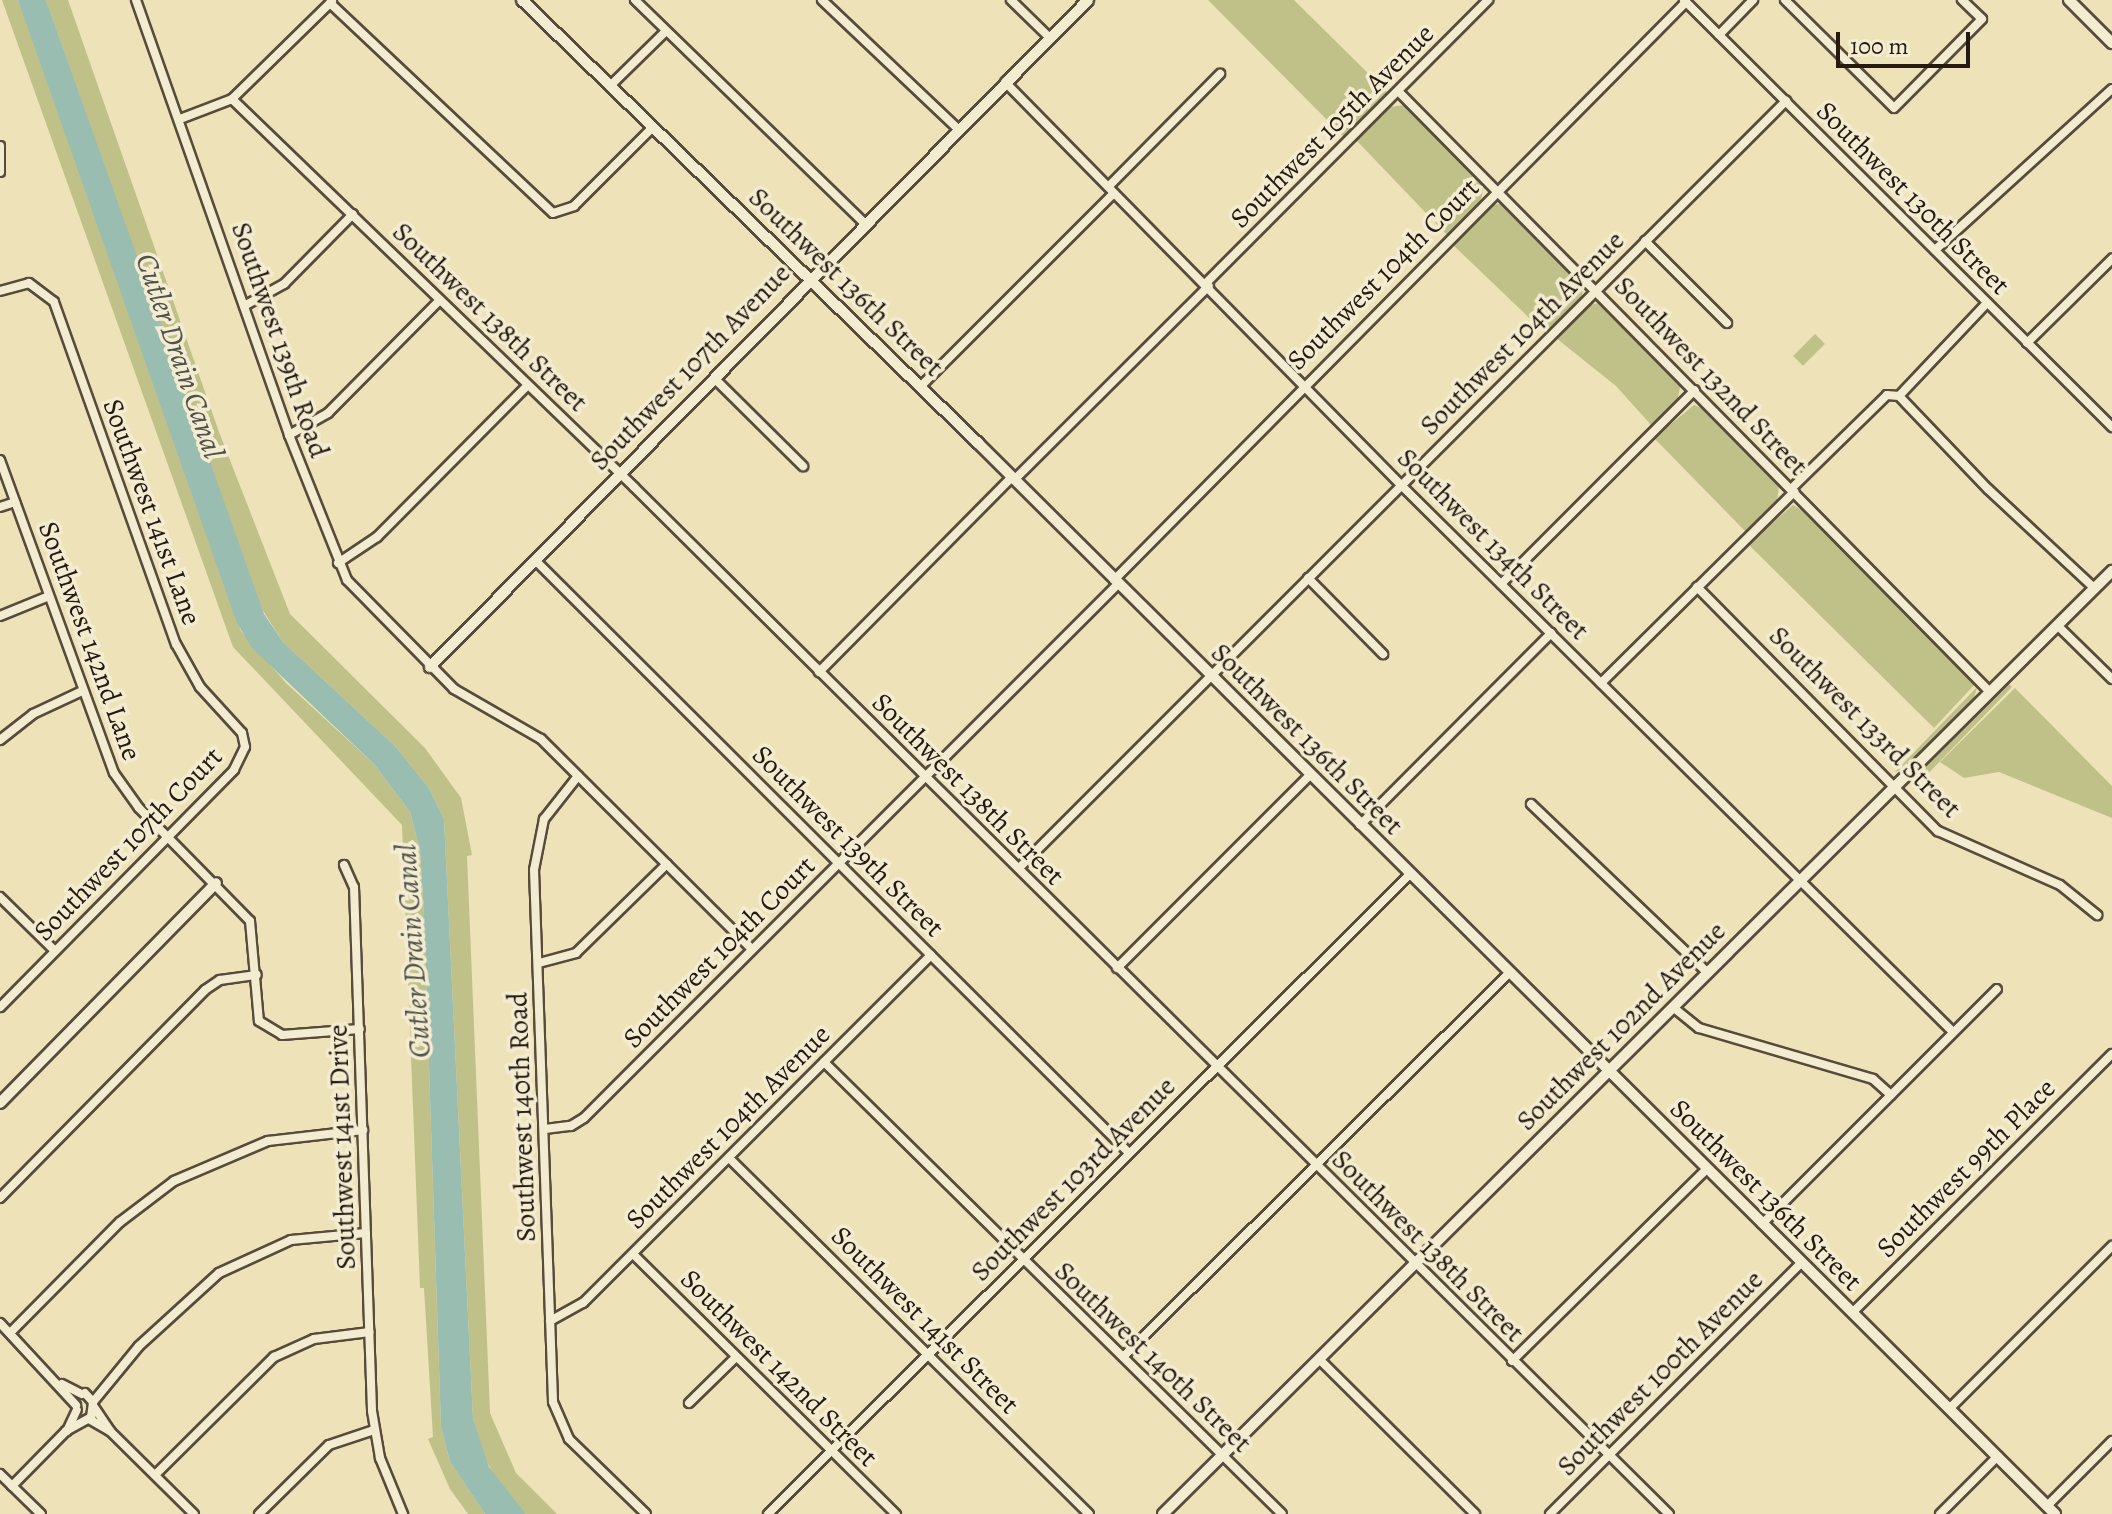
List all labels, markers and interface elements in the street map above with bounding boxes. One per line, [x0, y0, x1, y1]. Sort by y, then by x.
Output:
scale bar [1840, 16, 1974, 66]
street label: Southwest 105th Avenue [1223, 17, 1441, 235]
text: 100 m [1850, 30, 1909, 62]
street label: Southwest 130th Street [1809, 94, 2017, 302]
street label: Southwest 104th Court [1280, 171, 1486, 377]
street label: Southwest 136th Street [742, 180, 950, 384]
street label: Southwest 138th Street [385, 215, 595, 419]
street label: Southwest 139th Road [224, 218, 336, 462]
street label: Southwest 104th Avenue [1413, 224, 1631, 442]
water label: Cutler Drain Canal [128, 249, 232, 463]
street label: Southwest 107th Avenue [583, 257, 797, 477]
street label: Southwest 132nd Street [1607, 269, 1815, 483]
street label: Southwest 141st Lane [96, 394, 208, 630]
street label: Southwest 134th Street [1390, 441, 1596, 647]
street label: Southwest 142nd Lane [31, 517, 149, 765]
street label: Southwest 133rd Street [1762, 619, 1968, 825]
street label: Southwest 136th Street [1204, 636, 1410, 842]
street label: Southwest 138th Street [865, 686, 1071, 892]
street label: Southwest 139th Street [745, 738, 951, 944]
street label: Southwest 107th Court [27, 740, 229, 948]
water label: Cutler Drain Canal [388, 843, 438, 1059]
street label: Southwest 104th Court [616, 849, 822, 1055]
street label: Southwest 102nd Avenue [1509, 914, 1733, 1138]
street label: Southwest 140th Road [501, 991, 543, 1243]
street label: Southwest 104th Avenue [619, 1018, 837, 1236]
street label: Southwest 141st Drive [321, 1024, 363, 1270]
street label: Southwest 103rd Avenue [964, 1070, 1182, 1288]
street label: Southwest 99th Place [1869, 1071, 2063, 1265]
street label: Southwest 136th Street [1663, 1092, 1869, 1298]
street label: Southwest 138th Street [1325, 1143, 1531, 1349]
street label: Southwest 141st Street [824, 1219, 1026, 1421]
street label: Southwest 140th Street [1048, 1254, 1258, 1460]
street label: Southwest 142nd Street [673, 1262, 885, 1474]
street label: Southwest 100th Avenue [1550, 1263, 1770, 1483]

